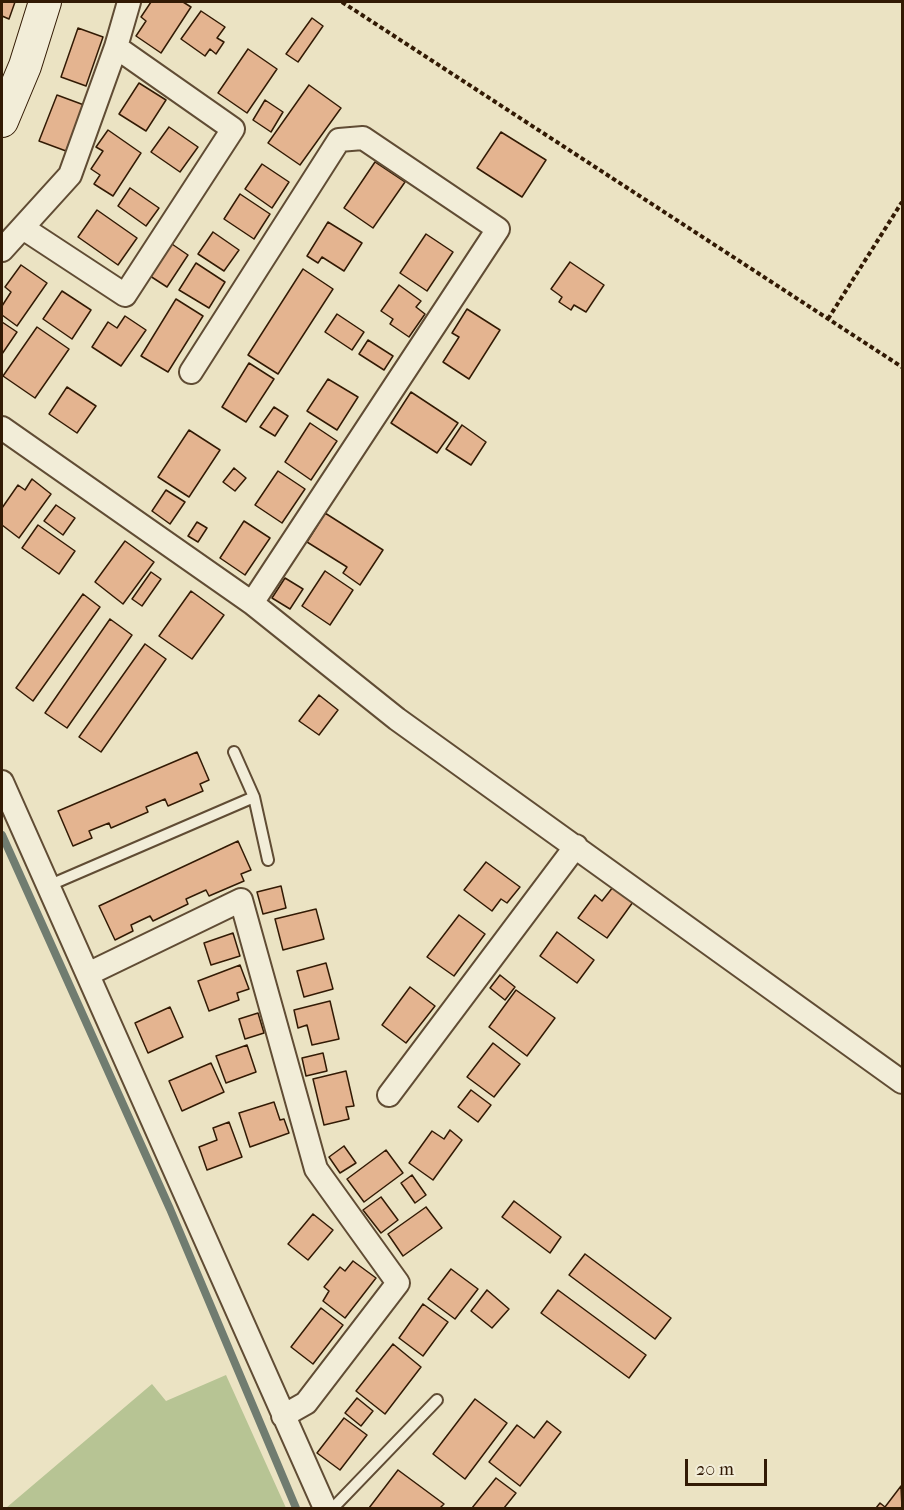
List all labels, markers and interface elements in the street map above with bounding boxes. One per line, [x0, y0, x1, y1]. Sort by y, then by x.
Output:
scale bar [688, 1447, 770, 1485]
text: 20 m [696, 1459, 734, 1480]

